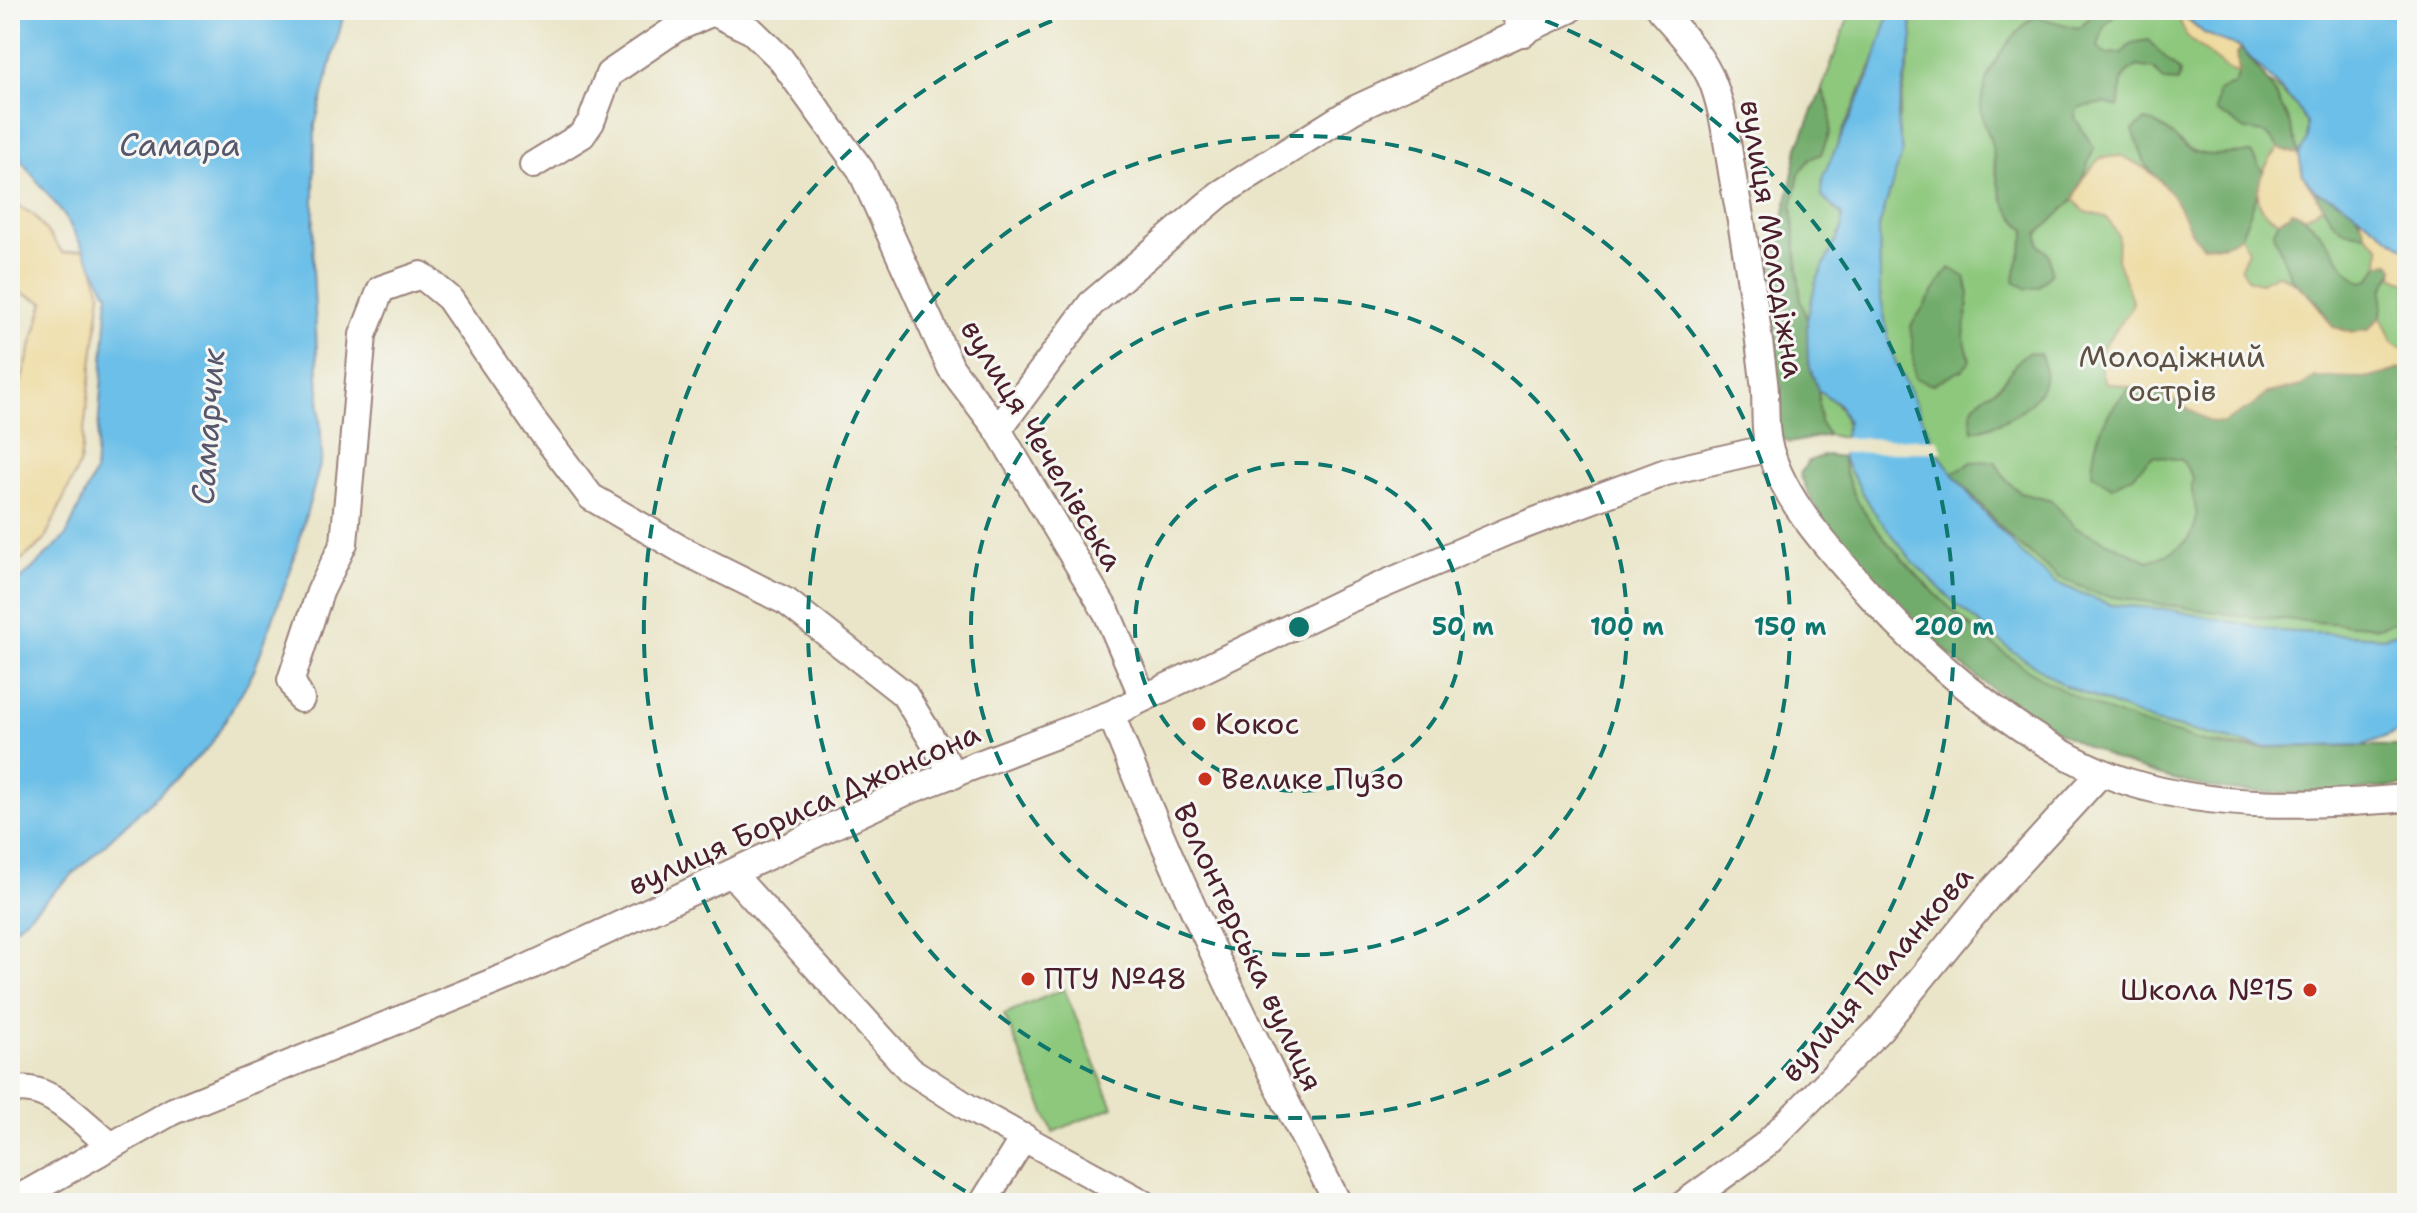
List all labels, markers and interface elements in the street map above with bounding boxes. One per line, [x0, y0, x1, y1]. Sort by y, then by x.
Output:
street label: вулиця Молодіжна [1730, 97, 1815, 381]
water label: Самара [119, 123, 241, 166]
street label: вулиця Чечелівська [951, 311, 1134, 578]
park label: Молодіжний острів [2079, 336, 2265, 411]
water label: Самарчик [181, 346, 234, 507]
text: 50 m [1432, 611, 1494, 643]
text: 100 m [1590, 611, 1664, 643]
text: 150 m [1754, 611, 1826, 643]
text: 200 m [1914, 611, 1994, 643]
centre of rings [1285, 613, 1313, 641]
place label: Кокос [1215, 703, 1300, 744]
street label: вулиця Бориса Джонсона [621, 712, 987, 905]
marker: Кокос [1190, 715, 1208, 733]
place label: Велике Пузо [1221, 758, 1404, 799]
marker: Велике Пузо [1196, 770, 1214, 788]
street label: Волонтерська вулиця [1164, 796, 1333, 1098]
street label: вулиця Паланкова [1771, 857, 1982, 1091]
place label: ПТУ №48 [1044, 958, 1187, 999]
place label: Школа №15 [2120, 969, 2294, 1010]
marker: ПТУ №48 [1019, 970, 1037, 988]
marker: Школа №15 [2301, 981, 2319, 999]

